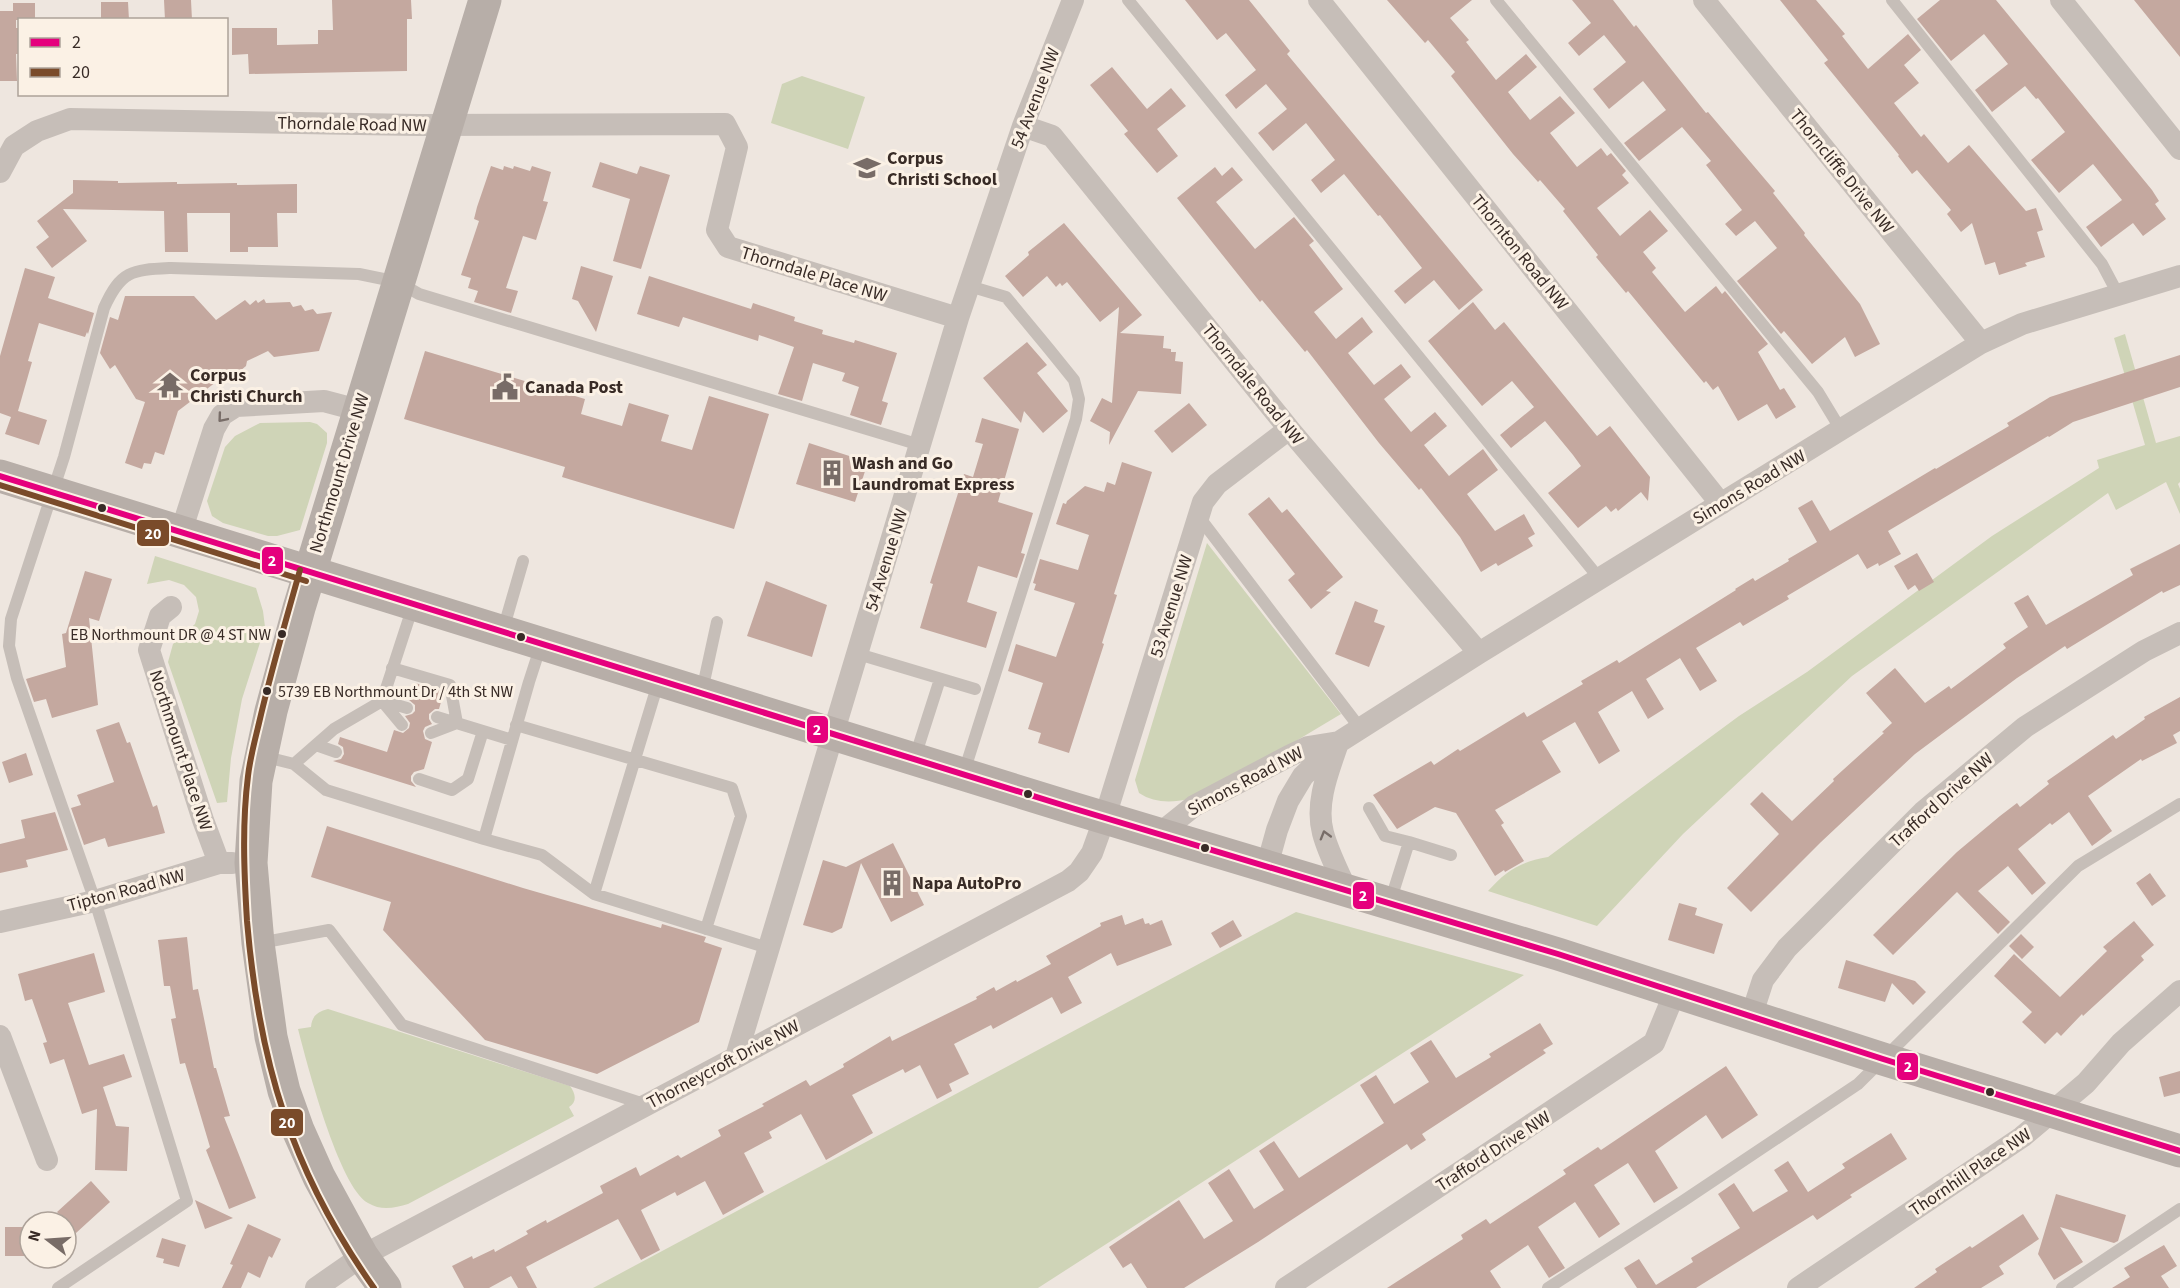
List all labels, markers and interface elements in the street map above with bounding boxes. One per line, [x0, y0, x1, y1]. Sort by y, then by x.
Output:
legend [18, 18, 228, 96]
text: 2 [72, 30, 81, 55]
street label: 54 Avenue NW [1005, 44, 1066, 152]
text: 20 [72, 60, 90, 85]
street label: Thorncliffe Drive NW [1784, 104, 1900, 239]
street label: Thorndale Road NW [277, 111, 427, 138]
place label: Corpus Christi School [887, 146, 997, 192]
school or university icon: Corpus Christi School [852, 153, 882, 183]
street label: Thornton Road NW [1465, 189, 1574, 315]
street label: Thorndale Place NW [738, 240, 890, 309]
street label: Thorndale Road NW [1196, 318, 1309, 450]
place label: Corpus Christi Church [190, 363, 303, 409]
temple icon: Corpus Christi Church [155, 370, 185, 400]
public building icon: Canada Post [490, 372, 520, 402]
place label: Canada Post [525, 375, 623, 400]
street label: Northmount Drive NW [303, 390, 376, 556]
one-way arrow [219, 412, 230, 423]
street label: Simons Road NW [1688, 444, 1810, 531]
place label: Wash and Go Laundromat Express [852, 451, 1015, 497]
building icon: Wash and Go Laundromat Express [817, 458, 847, 488]
unlabelled marker [96, 502, 108, 514]
street label: 54 Avenue NW [859, 506, 914, 615]
line badge: 20 [136, 519, 170, 547]
text: 20 [145, 523, 161, 545]
line badge: 2 [261, 546, 284, 575]
text: 2 [268, 550, 276, 572]
street label: 53 Avenue NW [1144, 552, 1199, 661]
place label: EB Northmount DR @ 4 ST NW [70, 624, 271, 646]
marker: EB Northmount DR @ 4 ST NW [276, 628, 288, 640]
unlabelled marker [515, 631, 527, 643]
street label: Northmount Place NW [143, 667, 218, 834]
place label: 5739 EB Northmount Dr / 4th St NW [278, 681, 514, 703]
marker: 5739 EB Northmount Dr / 4th St NW [261, 685, 273, 697]
line badge: 2 [806, 715, 829, 744]
text: 2 [813, 719, 821, 741]
street label: Simons Road NW [1183, 740, 1307, 822]
street label: Trafford Drive NW [1884, 747, 1999, 854]
unlabelled marker [1022, 788, 1034, 800]
one-way arrow [1320, 830, 1332, 840]
unlabelled marker [1199, 842, 1211, 854]
street label: Tipton Road NW [65, 863, 188, 918]
building icon: Napa AutoPro [877, 868, 907, 898]
place label: Napa AutoPro [912, 871, 1021, 896]
line badge: 2 [1352, 881, 1375, 910]
text: 2 [1359, 885, 1367, 907]
street label: Thorneycroft Drive NW [643, 1014, 804, 1115]
line badge: 2 [1896, 1052, 1919, 1081]
text: 2 [1904, 1056, 1912, 1078]
unlabelled marker [1984, 1086, 1996, 1098]
street label: Trafford Drive NW [1431, 1105, 1555, 1198]
line badge: 20 [270, 1108, 304, 1137]
text: 20 [279, 1112, 295, 1134]
street label: Thornhill Place NW [1904, 1122, 2036, 1223]
north arrow [18, 1210, 78, 1270]
text: N [23, 1228, 47, 1244]

